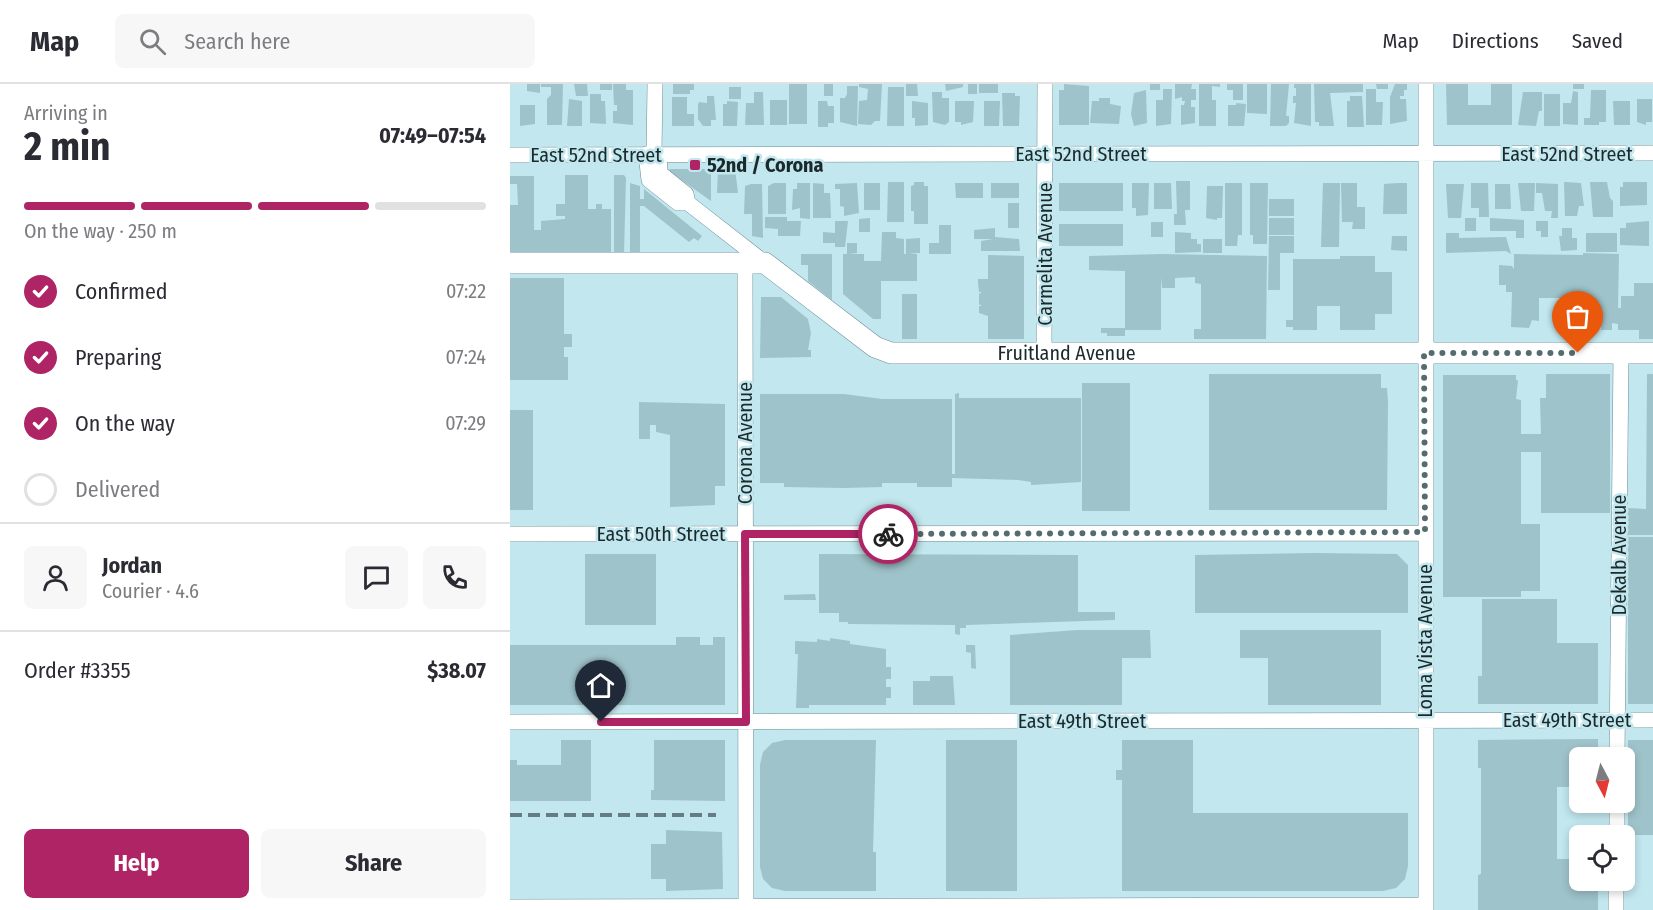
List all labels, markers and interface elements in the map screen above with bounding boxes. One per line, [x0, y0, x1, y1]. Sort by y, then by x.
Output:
search box [115, 14, 535, 68]
text: Map [30, 25, 79, 58]
icon: search [136, 25, 169, 58]
text: Search here [184, 28, 290, 55]
text: Map [1382, 28, 1419, 54]
text: Directions [1452, 28, 1539, 54]
text: Saved [1572, 28, 1623, 54]
text: Arriving in [24, 101, 108, 125]
text: 07:49–07:54 [379, 122, 486, 149]
text: 2 min [24, 124, 110, 170]
street label: East 52nd Street [1015, 142, 1147, 166]
street label: East 52nd Street [1501, 142, 1633, 166]
street label: East 52nd Street [530, 143, 662, 167]
place label: 52nd / Corona [707, 153, 824, 177]
marker: 52nd / Corona [688, 158, 702, 172]
street label: Carmelita Avenue [1033, 182, 1057, 326]
text: On the way · 250 m [24, 219, 177, 243]
icon: check [24, 275, 57, 308]
text: Confirmed [75, 278, 168, 305]
text: 07:22 [446, 279, 486, 303]
pin [1552, 291, 1603, 353]
icon: bag [1561, 300, 1594, 333]
icon: check [24, 341, 57, 374]
street label: Fruitland Avenue [997, 341, 1136, 365]
text: Preparing [75, 344, 161, 371]
text: 07:24 [446, 345, 486, 369]
street label: Corona Avenue [733, 382, 757, 504]
icon: check [24, 407, 57, 440]
text: On the way [75, 410, 175, 437]
text: 07:29 [445, 411, 486, 435]
text: Delivered [75, 476, 160, 503]
street label: Dekalb Avenue [1607, 495, 1631, 615]
courier [858, 504, 918, 564]
icon: bike [872, 518, 905, 551]
street label: East 50th Street [596, 522, 726, 546]
button: person [24, 546, 87, 609]
button: chat [345, 546, 408, 609]
button: phone [423, 546, 486, 609]
text: Jordan [102, 552, 162, 579]
street label: Loma Vista Avenue [1413, 564, 1437, 718]
text: Courier · 4.6 [102, 579, 199, 603]
text: Order #3355 [24, 657, 131, 684]
text: $38.07 [427, 657, 486, 684]
pin [575, 660, 626, 722]
icon: home [584, 669, 617, 702]
street label: East 49th Street [1503, 708, 1632, 732]
street label: East 49th Street [1018, 709, 1147, 733]
north arrow [1569, 747, 1635, 813]
map controls [1569, 747, 1635, 891]
button: locate [1569, 825, 1635, 891]
button: Help [24, 829, 249, 898]
button: Share [261, 829, 486, 898]

